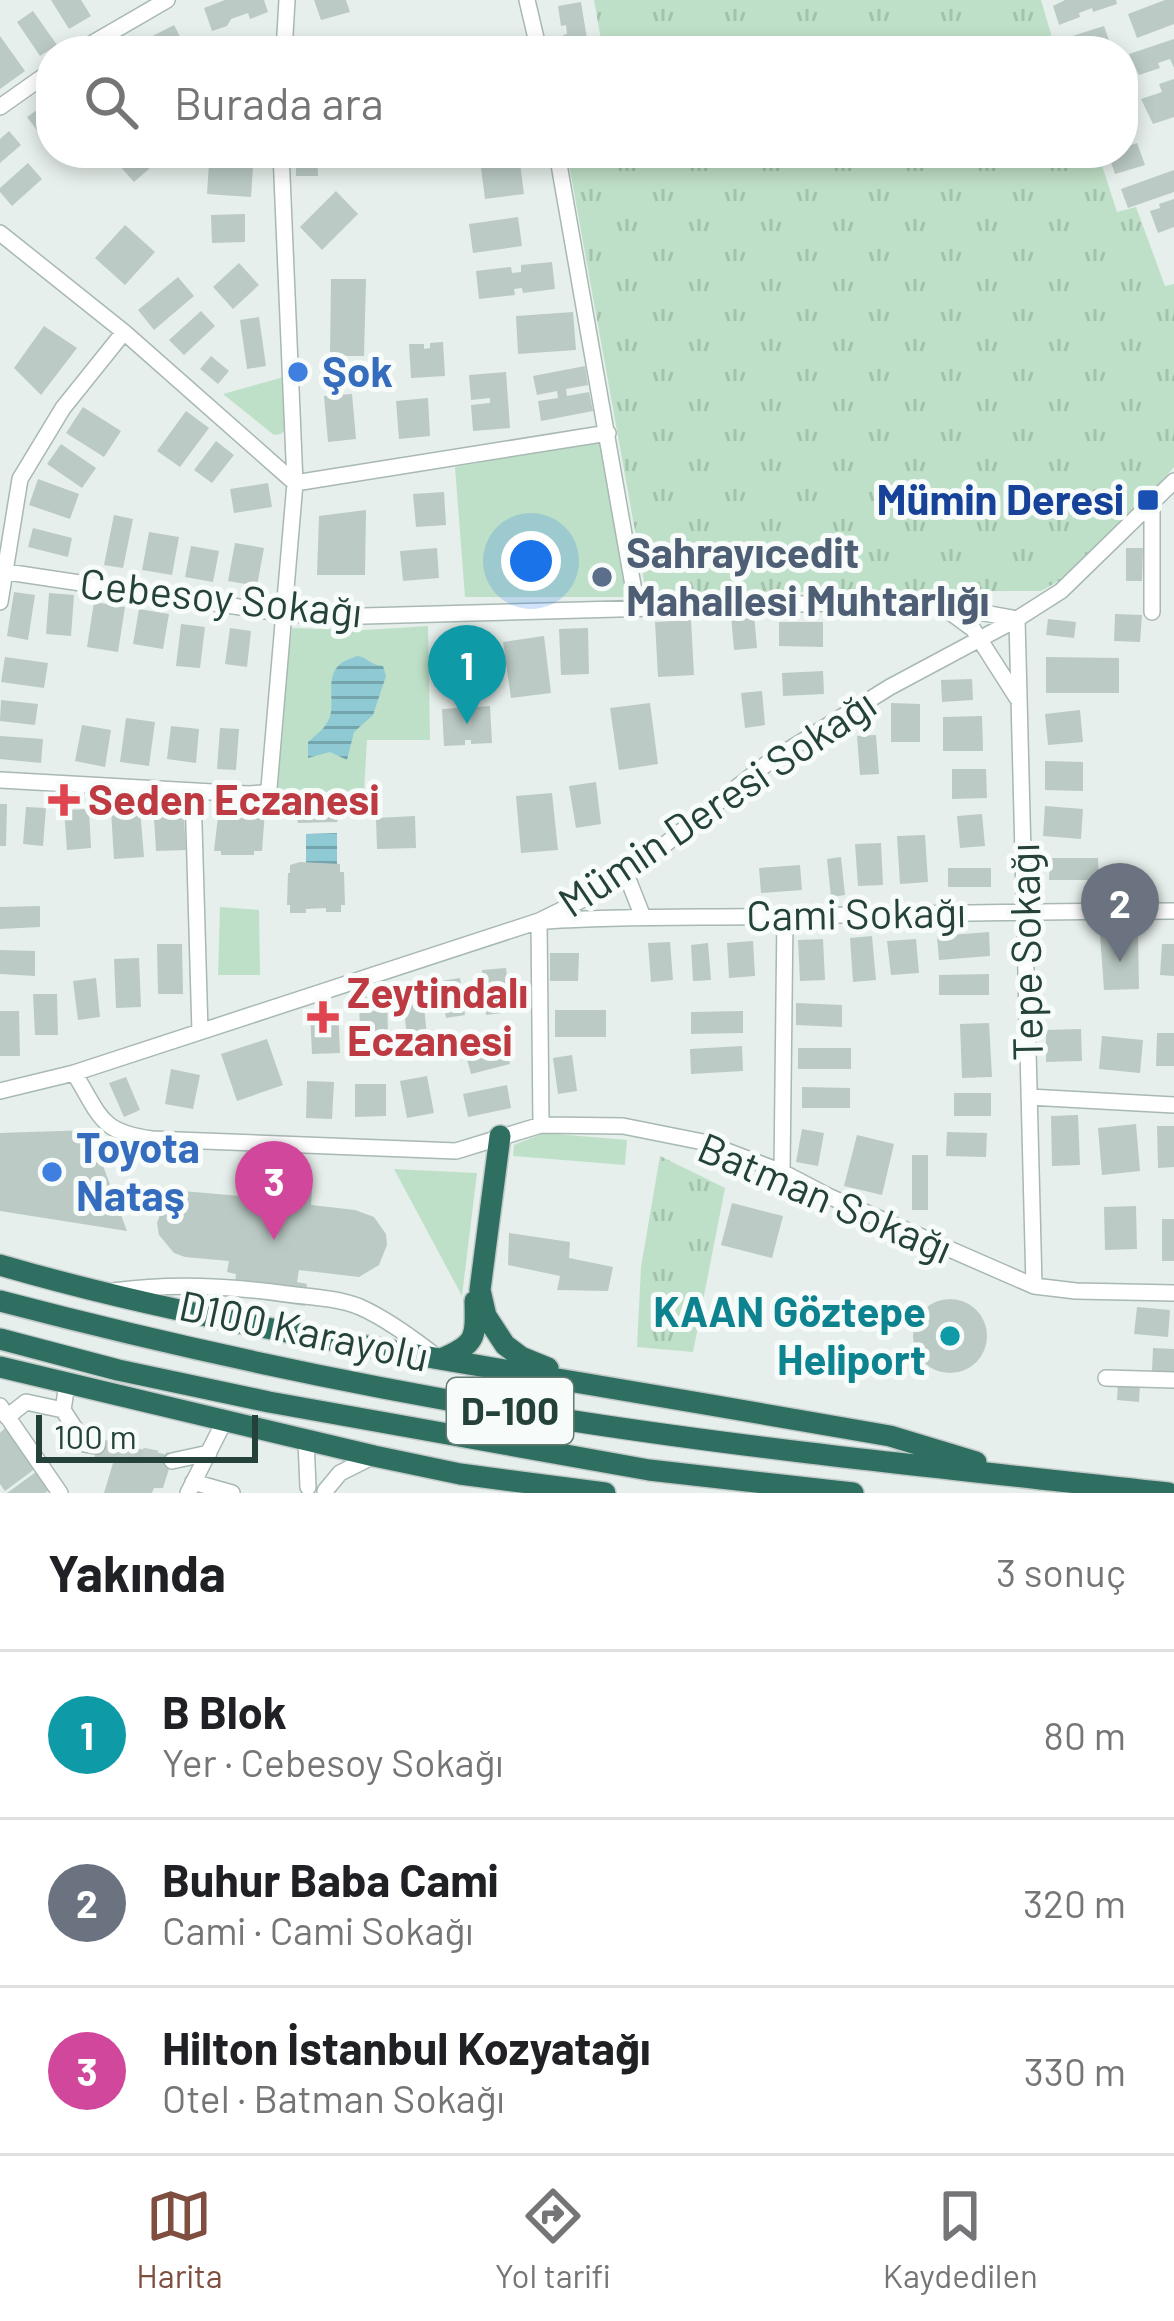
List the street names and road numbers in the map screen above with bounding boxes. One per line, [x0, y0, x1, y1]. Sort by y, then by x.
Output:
street label: Cebesoy Sokağı [78, 556, 365, 637]
street label: Mümin Deresi Sokağı [548, 677, 884, 927]
street label: Tepe Sokağı [997, 843, 1052, 1061]
street label: Cami Sokağı [746, 885, 966, 940]
street label: Batman Sokağı [691, 1120, 960, 1273]
street label: D100 Karayolu [175, 1278, 434, 1381]
road number: D-100 [447, 1378, 573, 1444]

